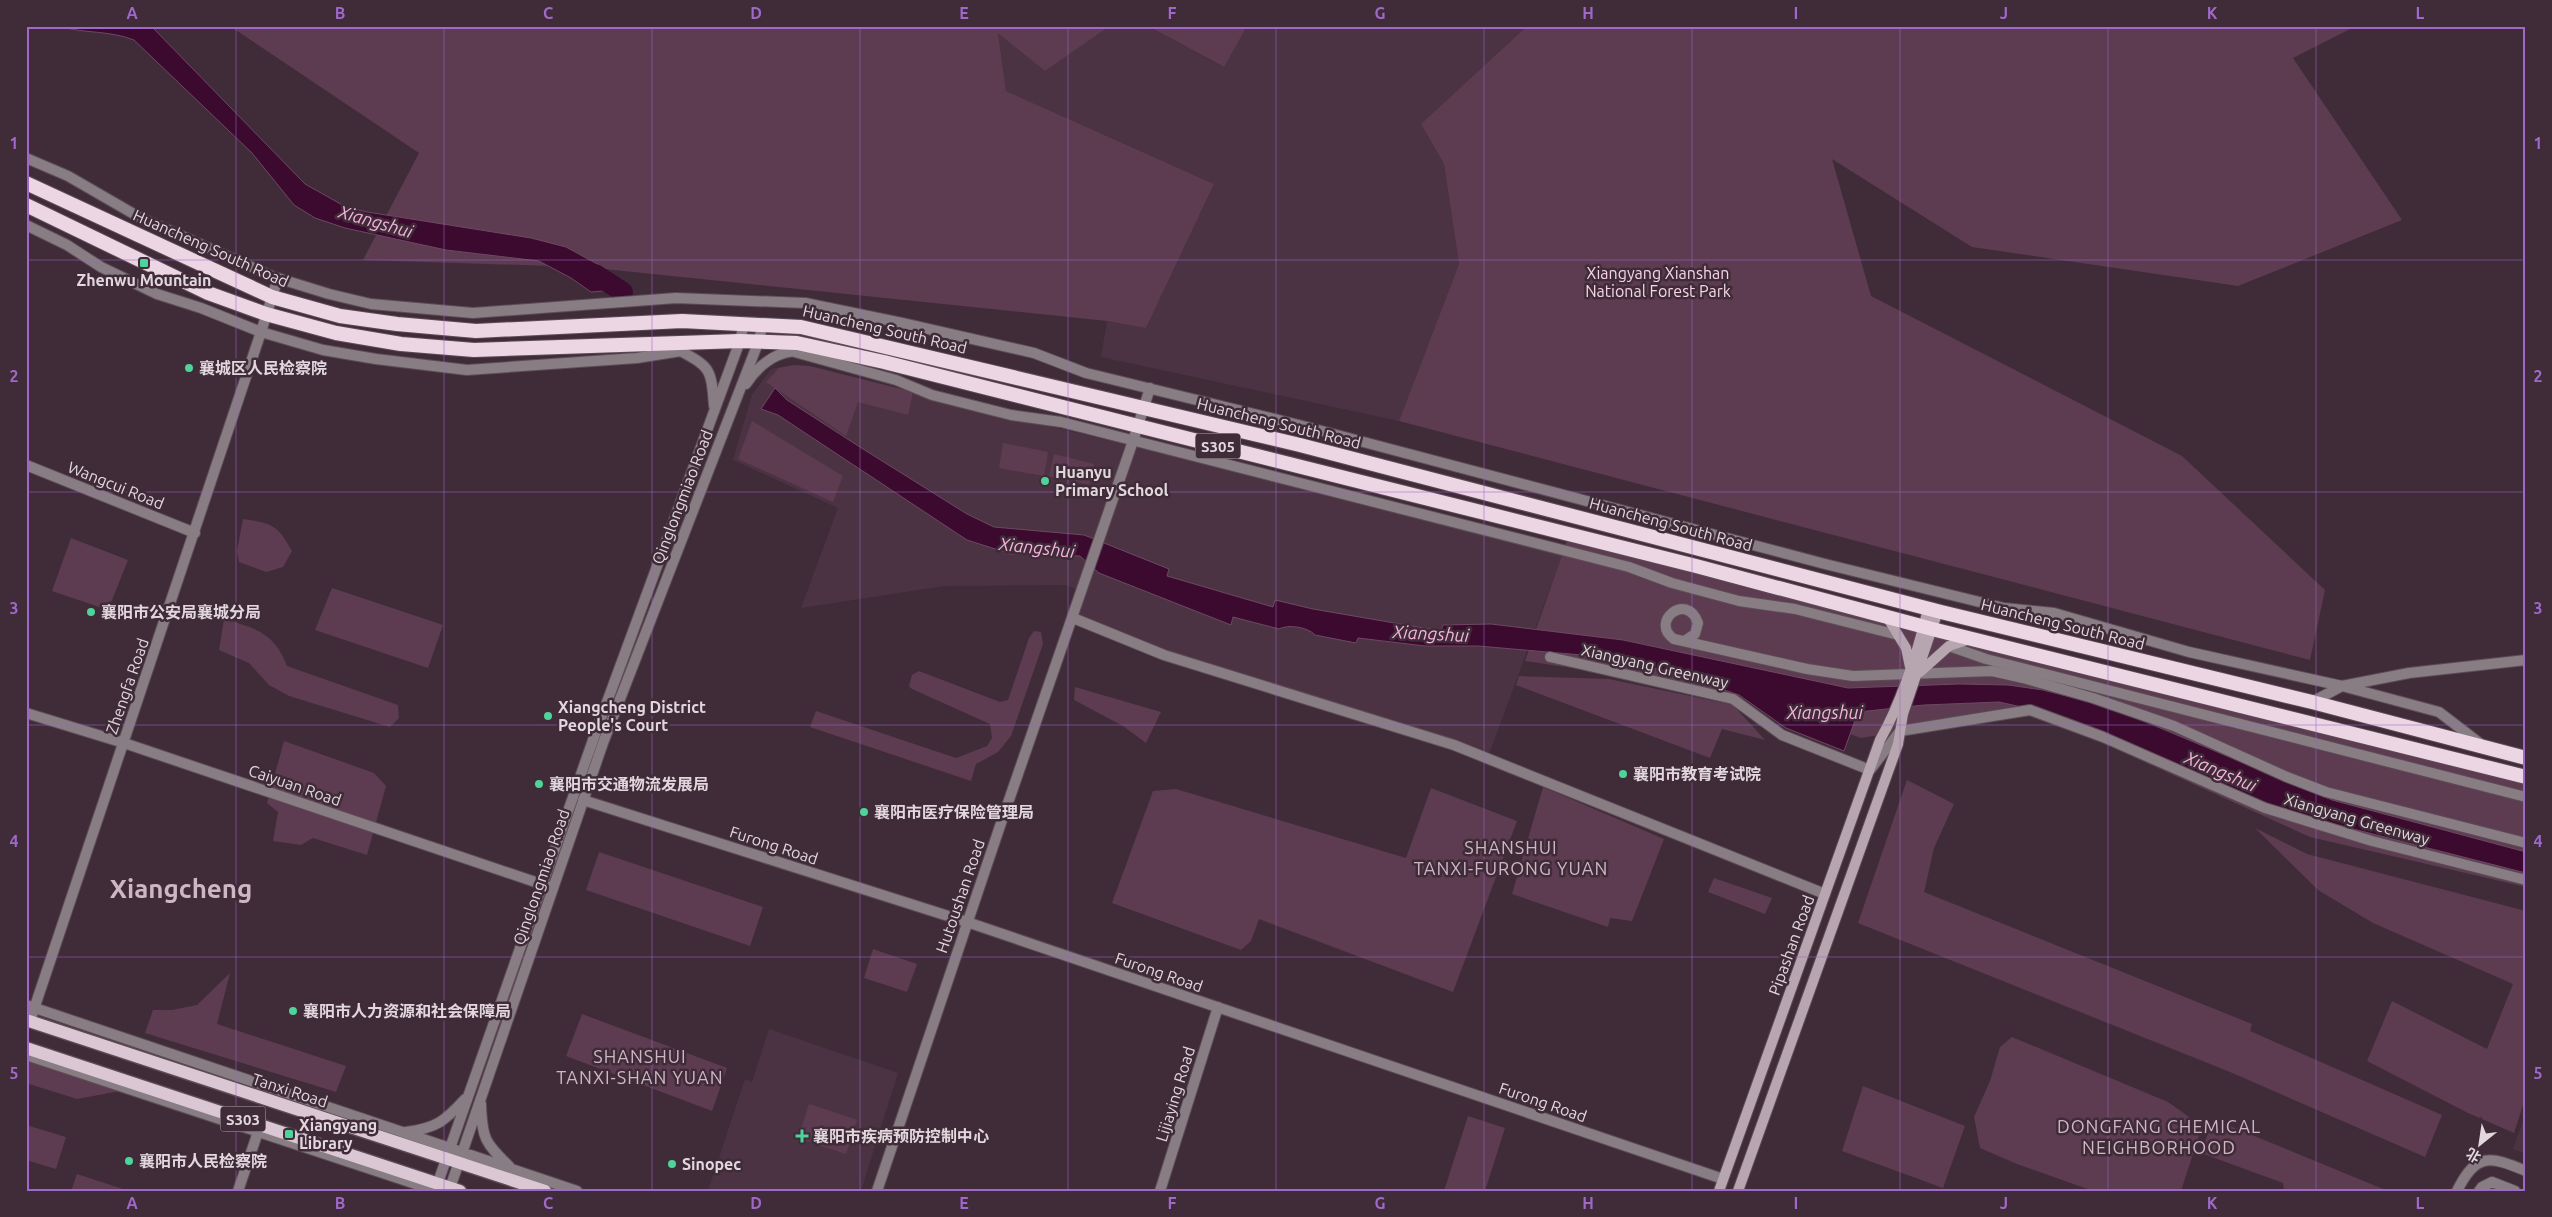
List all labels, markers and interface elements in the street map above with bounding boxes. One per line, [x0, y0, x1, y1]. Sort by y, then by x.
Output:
text: A [126, 4, 138, 22]
text: B [335, 4, 345, 22]
text: C [543, 4, 553, 22]
text: D [750, 4, 762, 22]
text: E [959, 4, 969, 22]
text: F [1168, 4, 1177, 22]
text: G [1374, 4, 1386, 22]
text: H [1582, 4, 1594, 22]
text: I [1794, 4, 1798, 22]
text: J [2000, 4, 2008, 22]
text: K [2207, 4, 2218, 22]
text: L [2416, 4, 2425, 22]
text: 1 [9, 134, 19, 152]
text: 1 [2533, 134, 2543, 152]
water label: Xiangshui [336, 201, 416, 241]
street label: Huancheng South Road [131, 206, 291, 290]
marker: Zhenwu Mountain [138, 257, 150, 269]
park label: Xiangyang Xianshan National Forest Park [1585, 264, 1731, 300]
place label: Zhenwu Mountain [77, 271, 211, 289]
street label: Huancheng South Road [801, 301, 969, 357]
place label: 襄城区人民检察院 [199, 359, 327, 377]
marker: 襄城区人民检察院 [183, 362, 195, 374]
text: 2 [9, 367, 19, 385]
text: 2 [2533, 367, 2543, 385]
street label: Huancheng South Road [1195, 394, 1363, 452]
street label: Qinglongmiao Road [648, 427, 716, 567]
road number: S305 [1196, 434, 1240, 458]
street label: Wangcui Road [65, 458, 167, 512]
place label: Huanyu Primary School [1055, 463, 1169, 499]
marker: Huanyu Primary School [1039, 475, 1051, 487]
street label: Huancheng South Road [1588, 494, 1754, 554]
water label: Xiangshui [997, 533, 1076, 561]
street label: Huancheng South Road [1979, 595, 2147, 653]
text: 3 [9, 599, 19, 617]
text: 3 [2533, 599, 2543, 617]
place label: 襄阳市公安局襄城分局 [101, 603, 261, 621]
marker: 襄阳市公安局襄城分局 [85, 606, 97, 618]
water label: Xiangshui [1391, 621, 1470, 645]
street label: Zhengfa Road [102, 636, 152, 736]
street label: Xiangyang Greenway [1580, 640, 1730, 692]
place label: Xiangcheng District People's Court [558, 698, 706, 734]
water label: Xiangshui [1786, 702, 1864, 722]
marker: Xiangcheng District People's Court [542, 710, 554, 722]
water label: Xiangshui [2181, 747, 2260, 795]
street label: Caiyuan Road [246, 761, 344, 809]
place label: 襄阳市教育考试院 [1633, 765, 1761, 783]
marker: 襄阳市教育考试院 [1617, 768, 1629, 780]
place label: 襄阳市交通物流发展局 [549, 775, 709, 793]
marker: 襄阳市交通物流发展局 [533, 778, 545, 790]
street label: Xiangyang Greenway [2282, 790, 2432, 848]
place label: 襄阳市医疗保险管理局 [874, 803, 1034, 821]
marker: 襄阳市医疗保险管理局 [858, 806, 870, 818]
street label: Qinglongmiao Road [509, 807, 573, 947]
street label: Furong Road [728, 822, 820, 868]
text: 4 [9, 832, 19, 850]
text: 4 [2533, 832, 2543, 850]
street label: Hutoushan Road [932, 837, 988, 955]
district label: SHANSHUI TANXI-FURONG YUAN [1414, 837, 1608, 878]
district label: Xiangcheng [110, 874, 252, 903]
street label: Pipashan Road [1765, 893, 1817, 997]
street label: Furong Road [1113, 949, 1205, 995]
place label: 襄阳市人力资源和社会保障局 [303, 1002, 511, 1020]
marker: 襄阳市人力资源和社会保障局 [287, 1005, 299, 1017]
street label: Lijiaying Road [1152, 1044, 1198, 1144]
district label: SHANSHUI TANXI-SHAN YUAN [556, 1046, 724, 1087]
text: 5 [9, 1064, 19, 1082]
text: 5 [2533, 1064, 2543, 1082]
street label: Tanxi Road [250, 1069, 330, 1111]
street label: Furong Road [1497, 1079, 1589, 1125]
road number: S303 [220, 1106, 266, 1132]
place label: Xiangyang Library [299, 1116, 377, 1152]
district label: DONGFANG CHEMICAL NEIGHBORHOOD [2057, 1116, 2261, 1157]
north arrow [2454, 1120, 2504, 1170]
place label: 襄阳市疾病预防控制中心 [813, 1127, 989, 1145]
marker: Xiangyang Library [283, 1128, 295, 1140]
marker: 襄阳市疾病预防控制中心 [795, 1129, 809, 1143]
text: 北 [2463, 1145, 2484, 1166]
place label: 襄阳市人民检察院 [139, 1152, 267, 1170]
marker: 襄阳市人民检察院 [123, 1155, 135, 1167]
place label: Sinopec [682, 1155, 741, 1173]
marker: Sinopec [666, 1158, 678, 1170]
text: A [126, 1194, 138, 1212]
text: B [335, 1194, 345, 1212]
text: C [543, 1194, 553, 1212]
text: D [750, 1194, 762, 1212]
text: E [959, 1194, 969, 1212]
text: F [1168, 1194, 1177, 1212]
text: G [1374, 1194, 1386, 1212]
text: H [1582, 1194, 1594, 1212]
text: I [1794, 1194, 1798, 1212]
text: J [2000, 1194, 2008, 1212]
text: K [2207, 1194, 2218, 1212]
text: L [2416, 1194, 2425, 1212]

